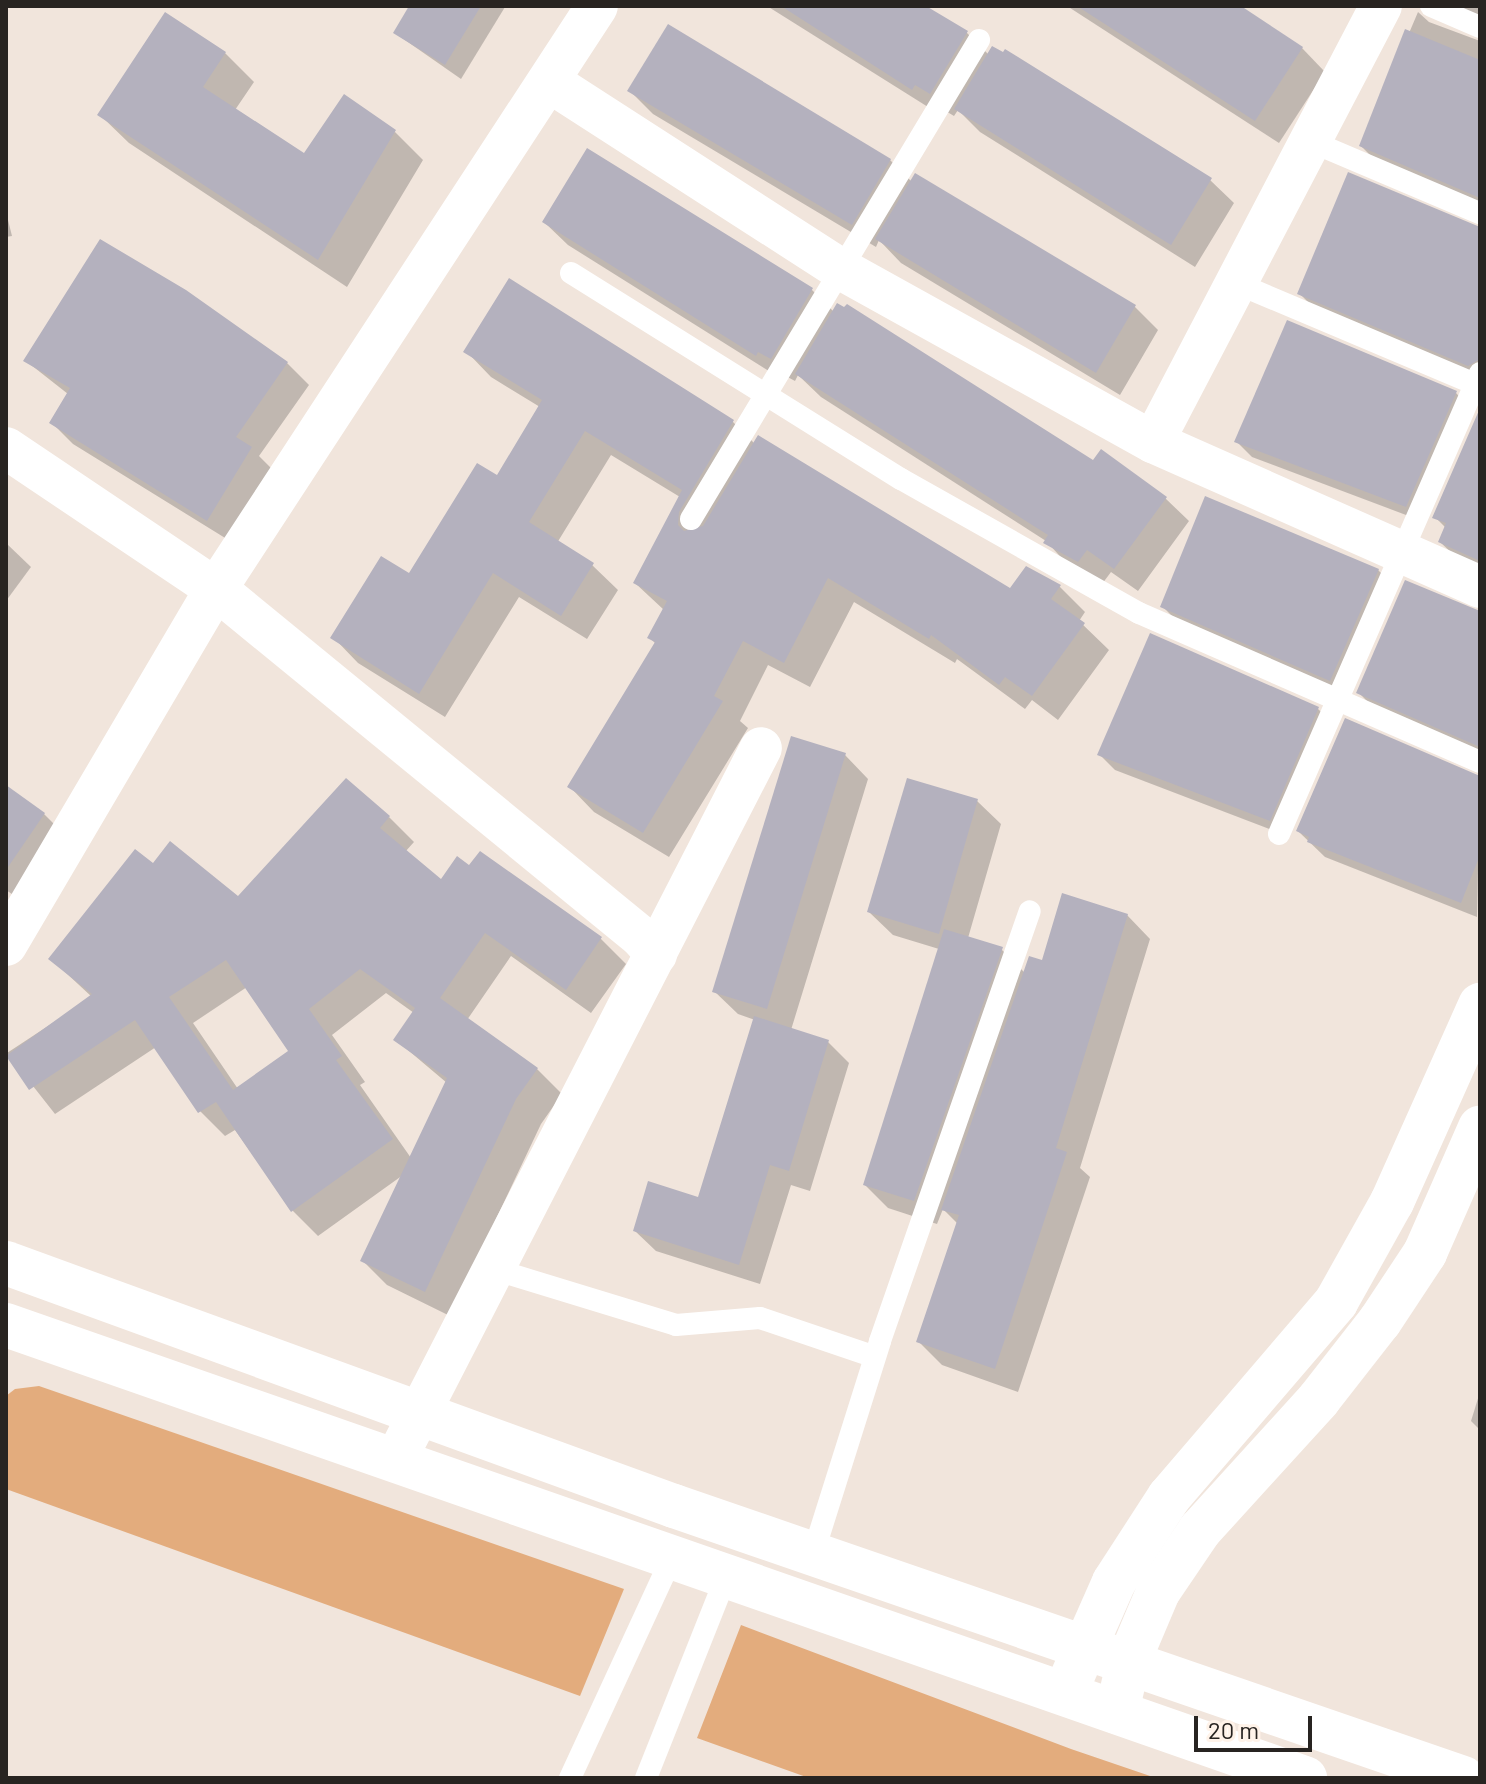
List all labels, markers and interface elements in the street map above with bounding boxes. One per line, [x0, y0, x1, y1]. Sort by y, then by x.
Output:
scale bar [1198, 1700, 1316, 1750]
text: 20 m [1208, 1715, 1259, 1744]

